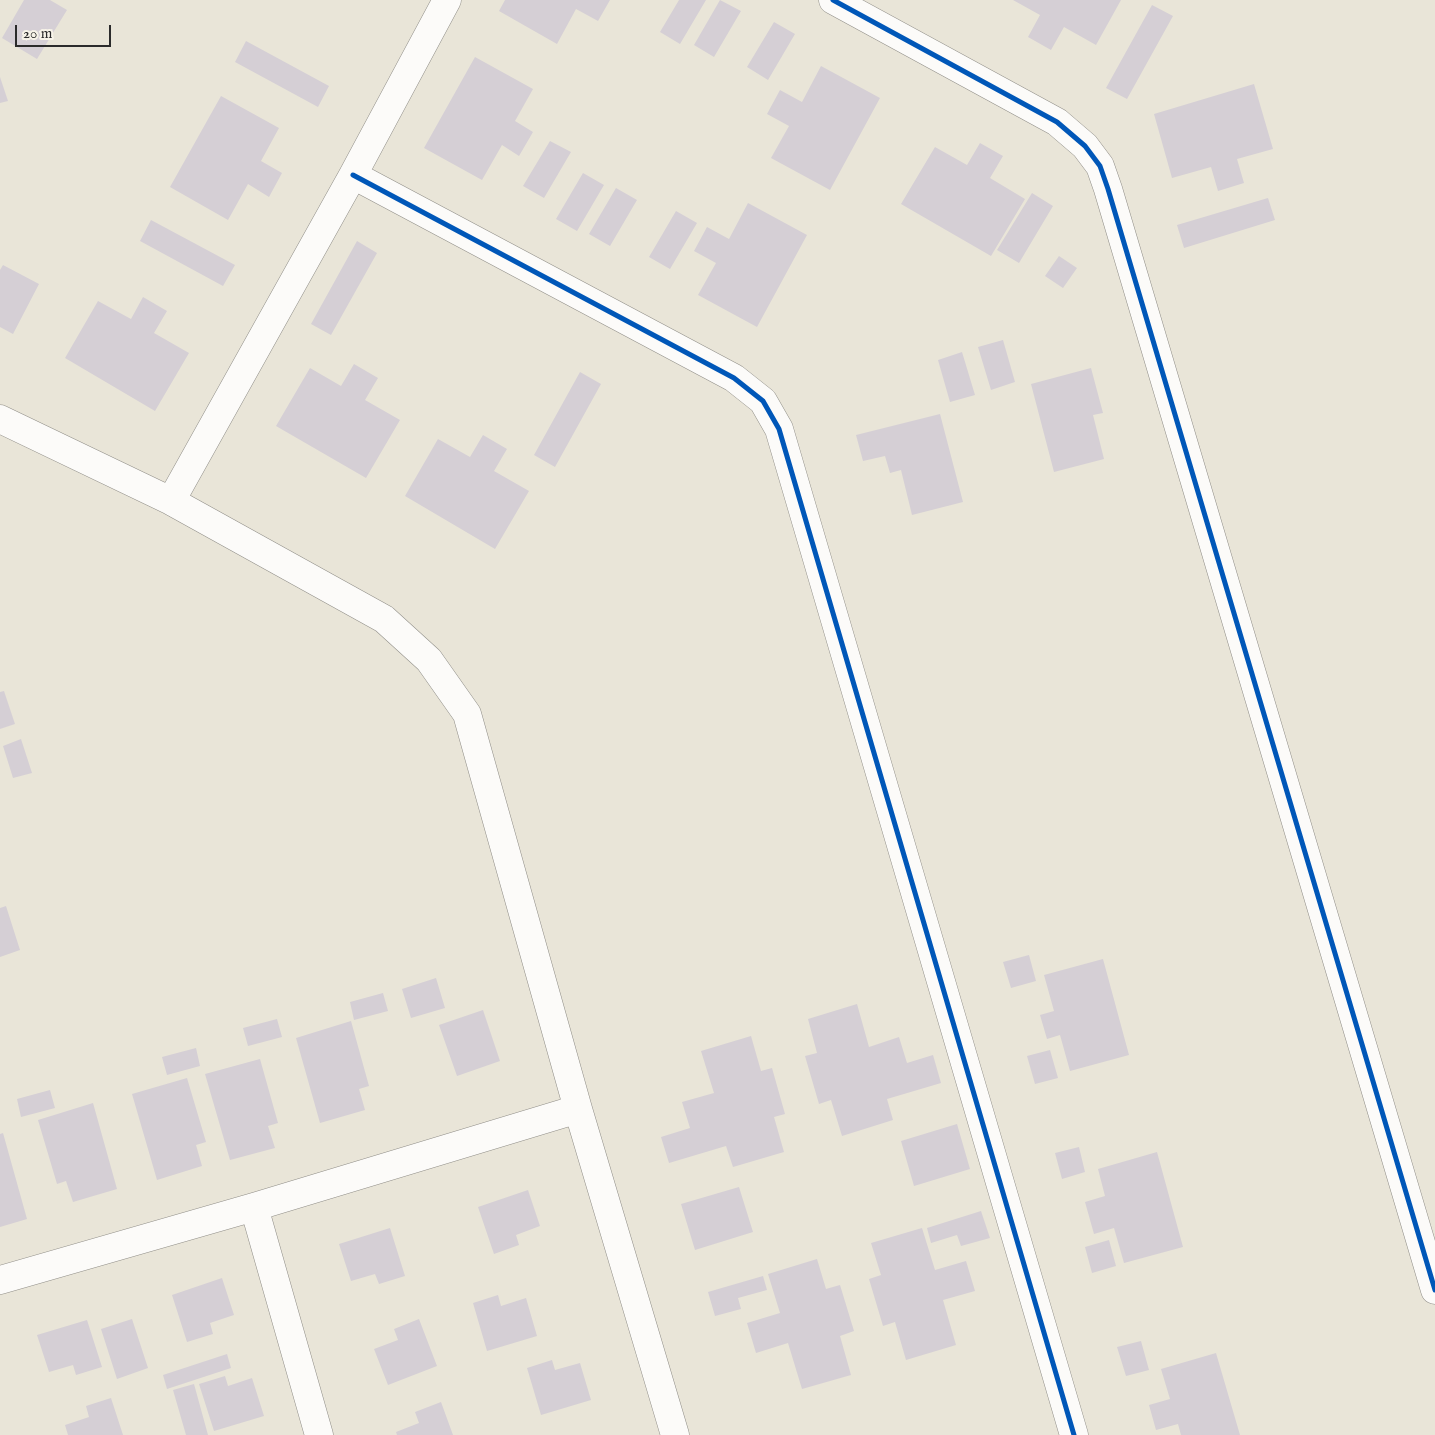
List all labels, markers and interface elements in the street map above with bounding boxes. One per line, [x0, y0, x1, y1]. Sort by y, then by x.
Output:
scale bar [18, 15, 114, 47]
text: 20 m [23, 24, 52, 43]

